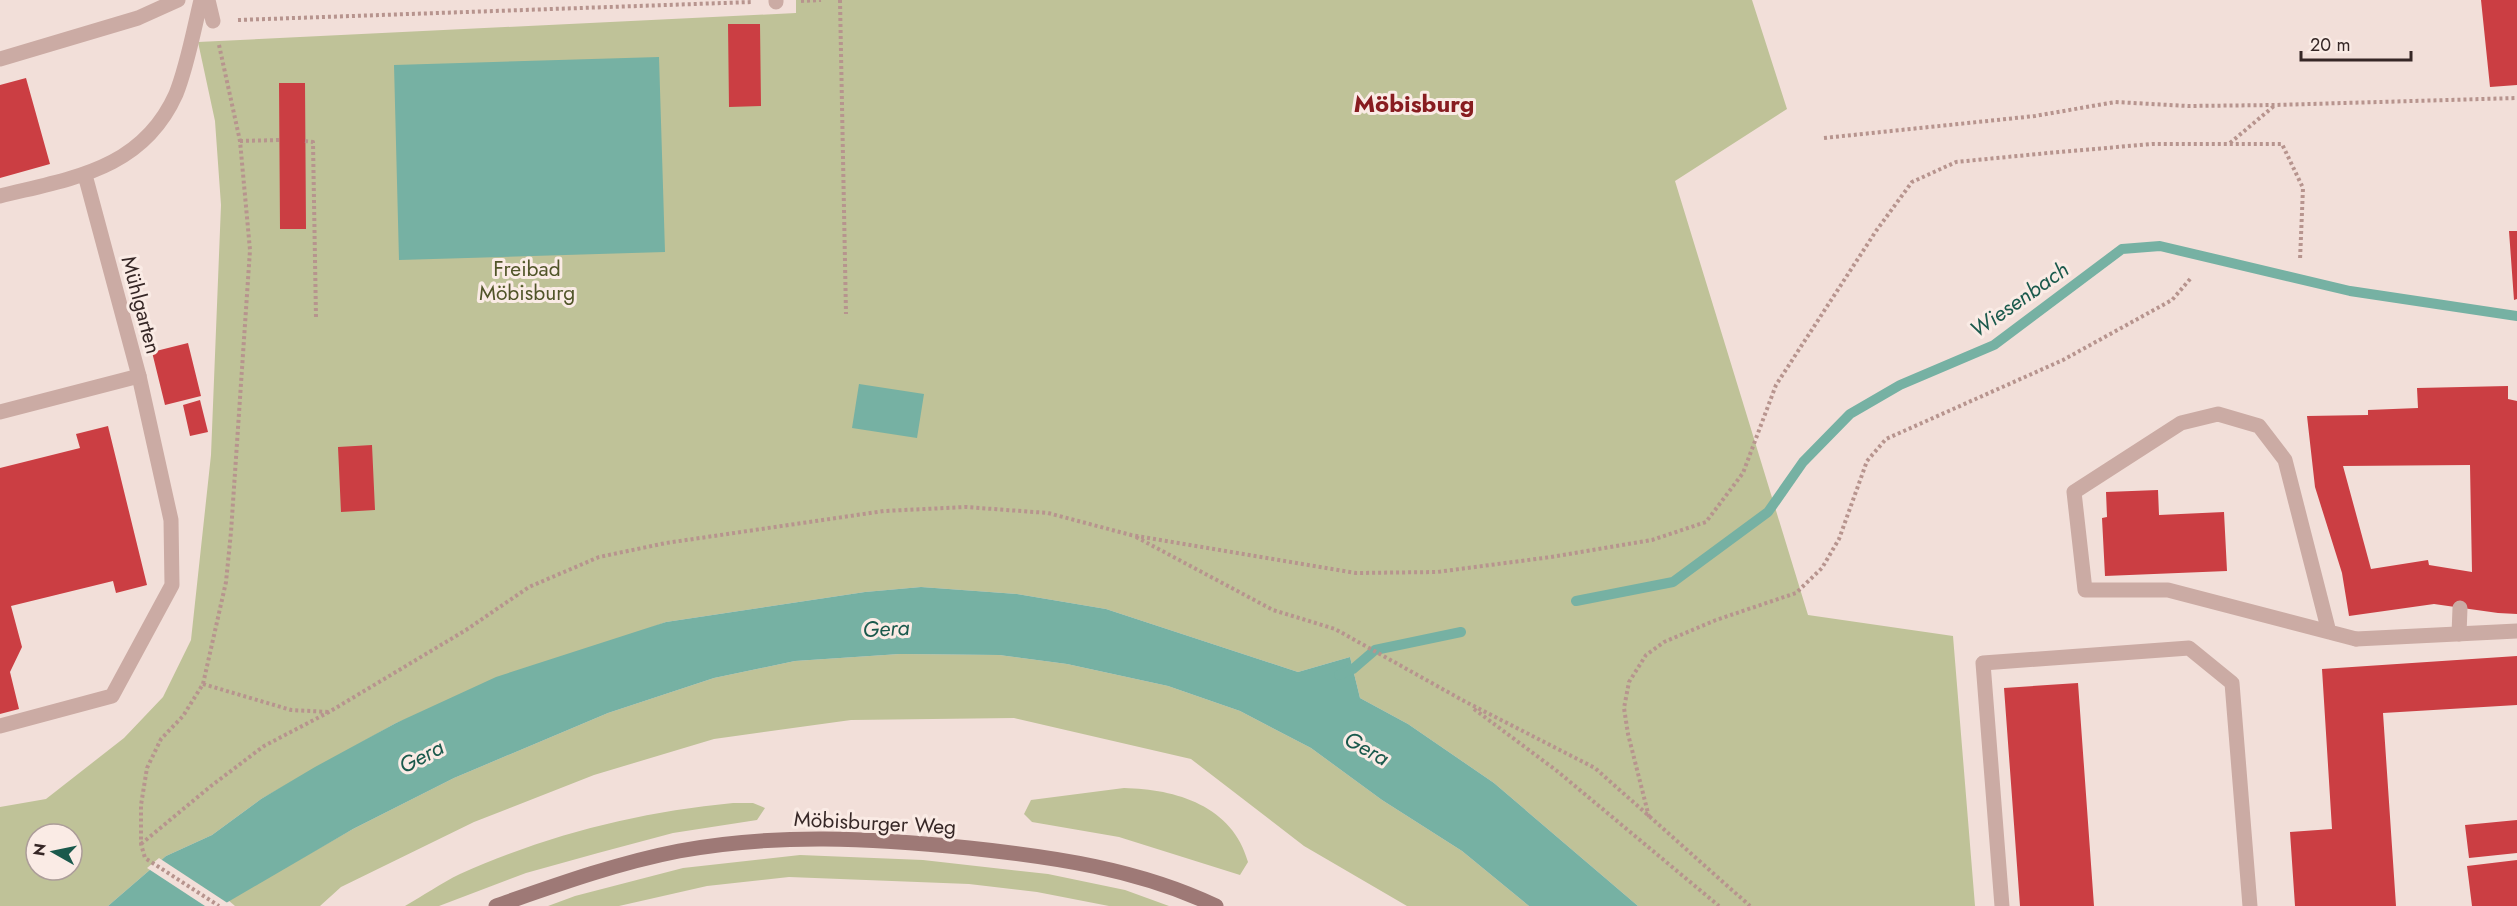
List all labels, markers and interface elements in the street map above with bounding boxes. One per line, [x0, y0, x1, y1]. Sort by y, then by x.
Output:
scale bar [2301, 24, 2410, 62]
text: 20 m [2310, 32, 2350, 58]
district label: Möbisburg [1354, 86, 1474, 121]
street label: Mühlgarten [114, 253, 168, 357]
water label: Wiesenbach [1963, 253, 2075, 345]
park label: Freibad Möbisburg [479, 254, 575, 308]
water label: Gera [862, 611, 910, 645]
water label: Gera [1339, 723, 1395, 773]
water label: Gera [393, 731, 449, 781]
street label: Möbisburger Weg [793, 804, 957, 842]
north arrow [24, 822, 84, 882]
text: N [27, 842, 52, 858]

